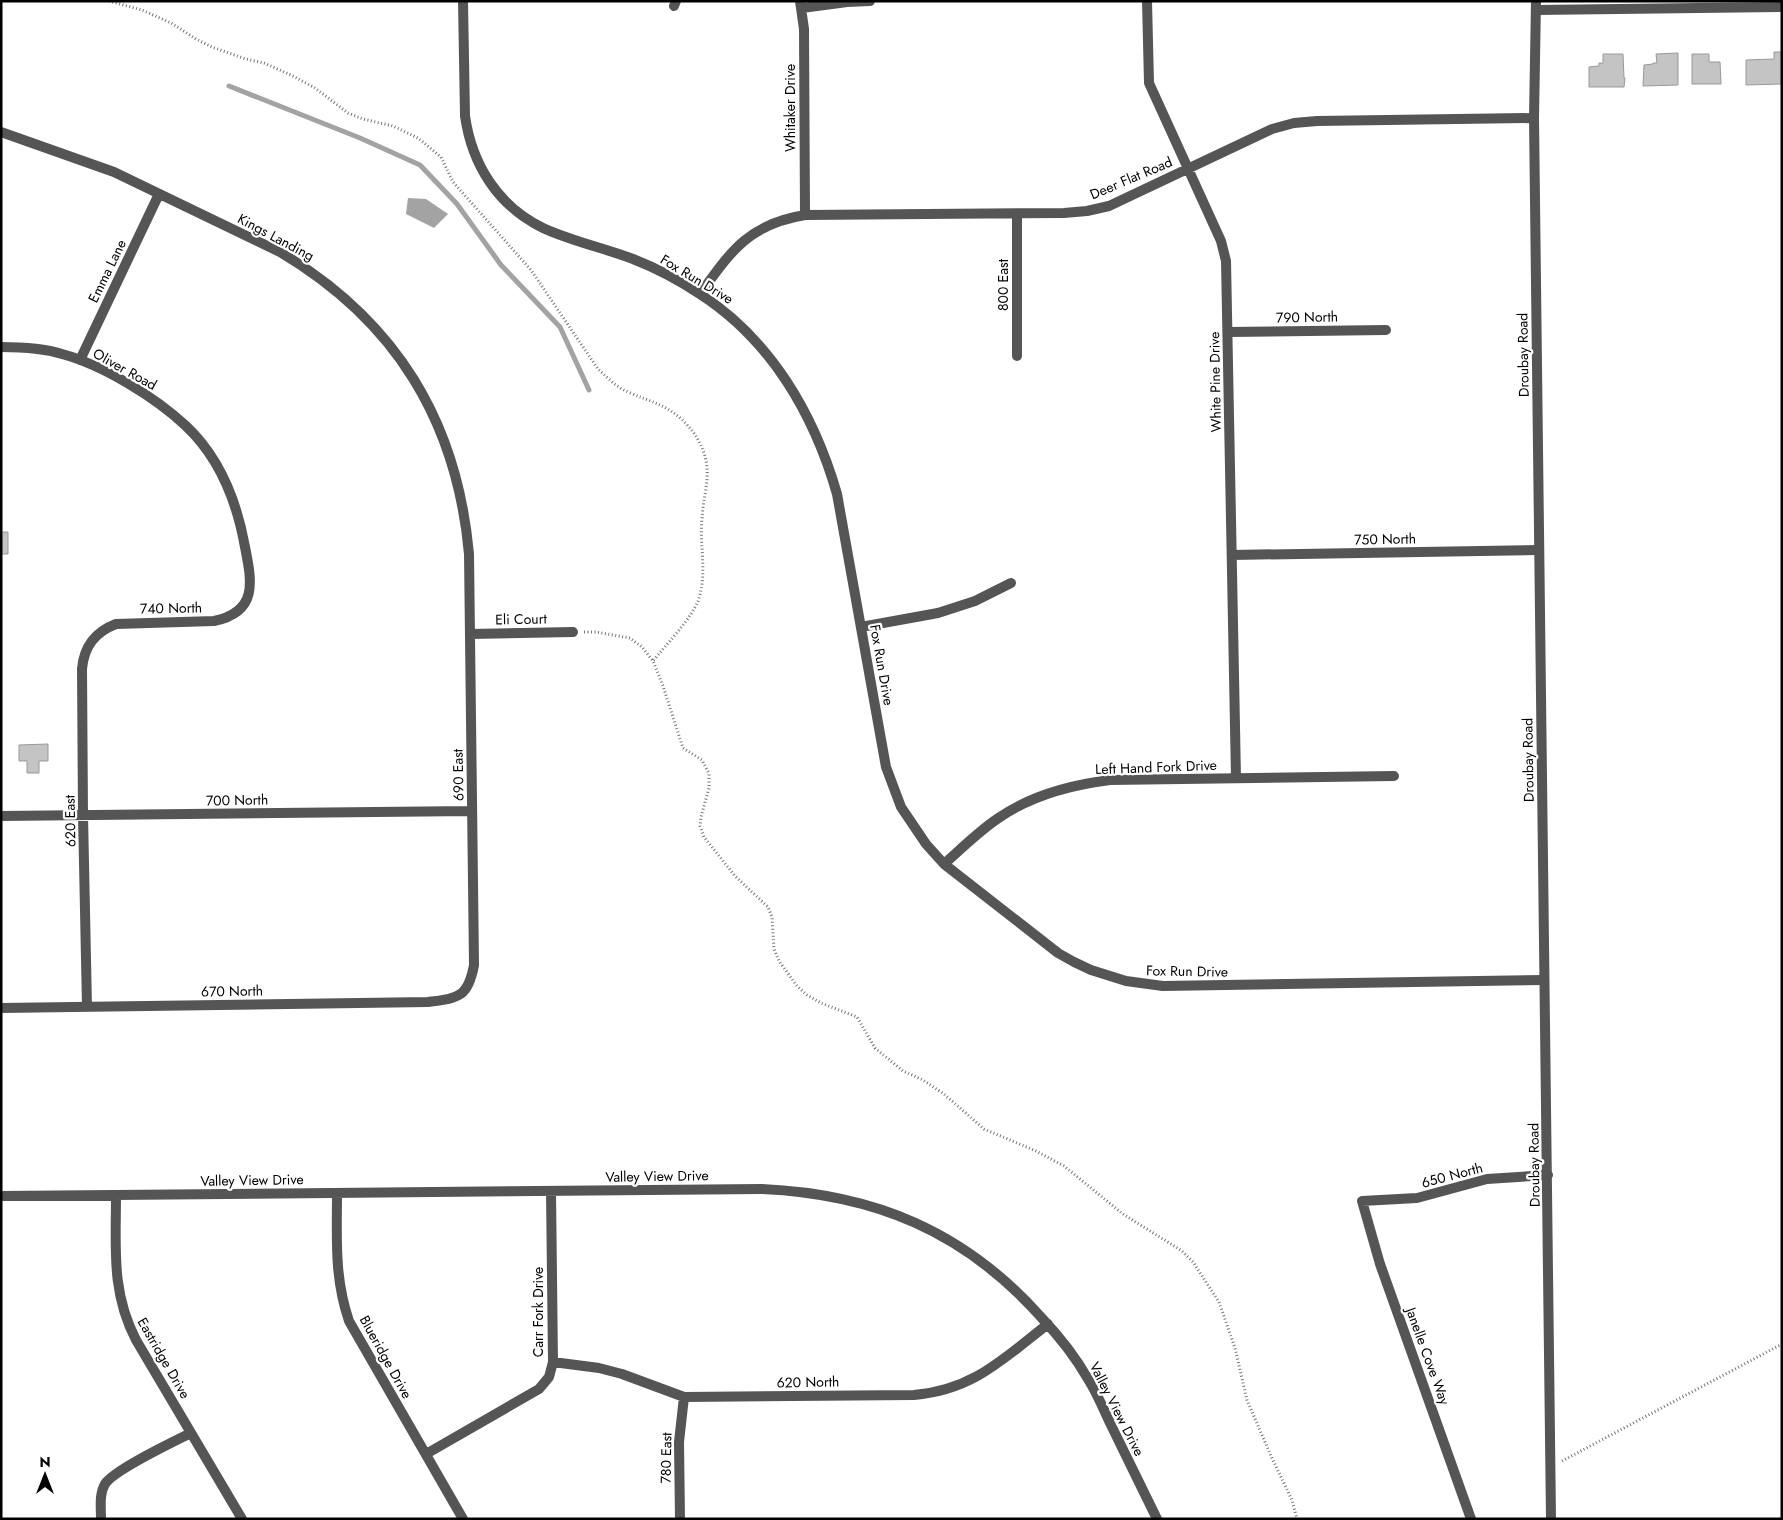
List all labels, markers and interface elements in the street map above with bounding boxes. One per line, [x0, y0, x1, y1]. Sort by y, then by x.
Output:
street label: Whitaker Drive [780, 64, 800, 152]
street label: Deer Flat Road [1087, 152, 1175, 204]
street label: Kings Landing [234, 208, 318, 266]
street label: Emma Lane [83, 236, 131, 306]
street label: Fox Run Drive [657, 249, 737, 309]
street label: 800 East [993, 258, 1013, 311]
street label: 790 North [1276, 306, 1338, 328]
street label: Droubay Road [1512, 313, 1534, 397]
street label: White Pine Drive [1204, 331, 1226, 433]
street label: Oliver Road [89, 343, 161, 395]
street label: 750 North [1354, 528, 1416, 550]
street label: 740 North [140, 597, 202, 619]
street label: Eli Court [495, 609, 548, 629]
street label: Fox Run Drive [865, 623, 899, 707]
street label: Droubay Road [1517, 718, 1539, 802]
street label: 690 East [448, 748, 468, 801]
street label: Left Hand Fork Drive [1095, 755, 1217, 779]
street label: 700 North [206, 789, 268, 811]
street label: 620 East [60, 794, 80, 847]
street label: Fox Run Drive [1146, 960, 1228, 982]
street label: 670 North [201, 980, 263, 1002]
street label: Droubay Road [1523, 1123, 1545, 1207]
street label: 650 North [1419, 1157, 1485, 1193]
street label: Valley View Drive [605, 1165, 709, 1187]
street label: Valley View Drive [200, 1169, 304, 1191]
street label: Carr Fork Drive [528, 1267, 548, 1357]
street label: Janelle Cove Way [1400, 1303, 1455, 1408]
street label: Blueridge Drive [355, 1312, 417, 1402]
street label: Eastridge Drive [133, 1314, 195, 1402]
street label: Valley View Drive [1085, 1359, 1149, 1459]
street label: 620 North [777, 1371, 839, 1393]
street label: 780 East [656, 1432, 676, 1484]
north arrow [20, 1450, 70, 1500]
text: N [39, 1452, 51, 1472]

